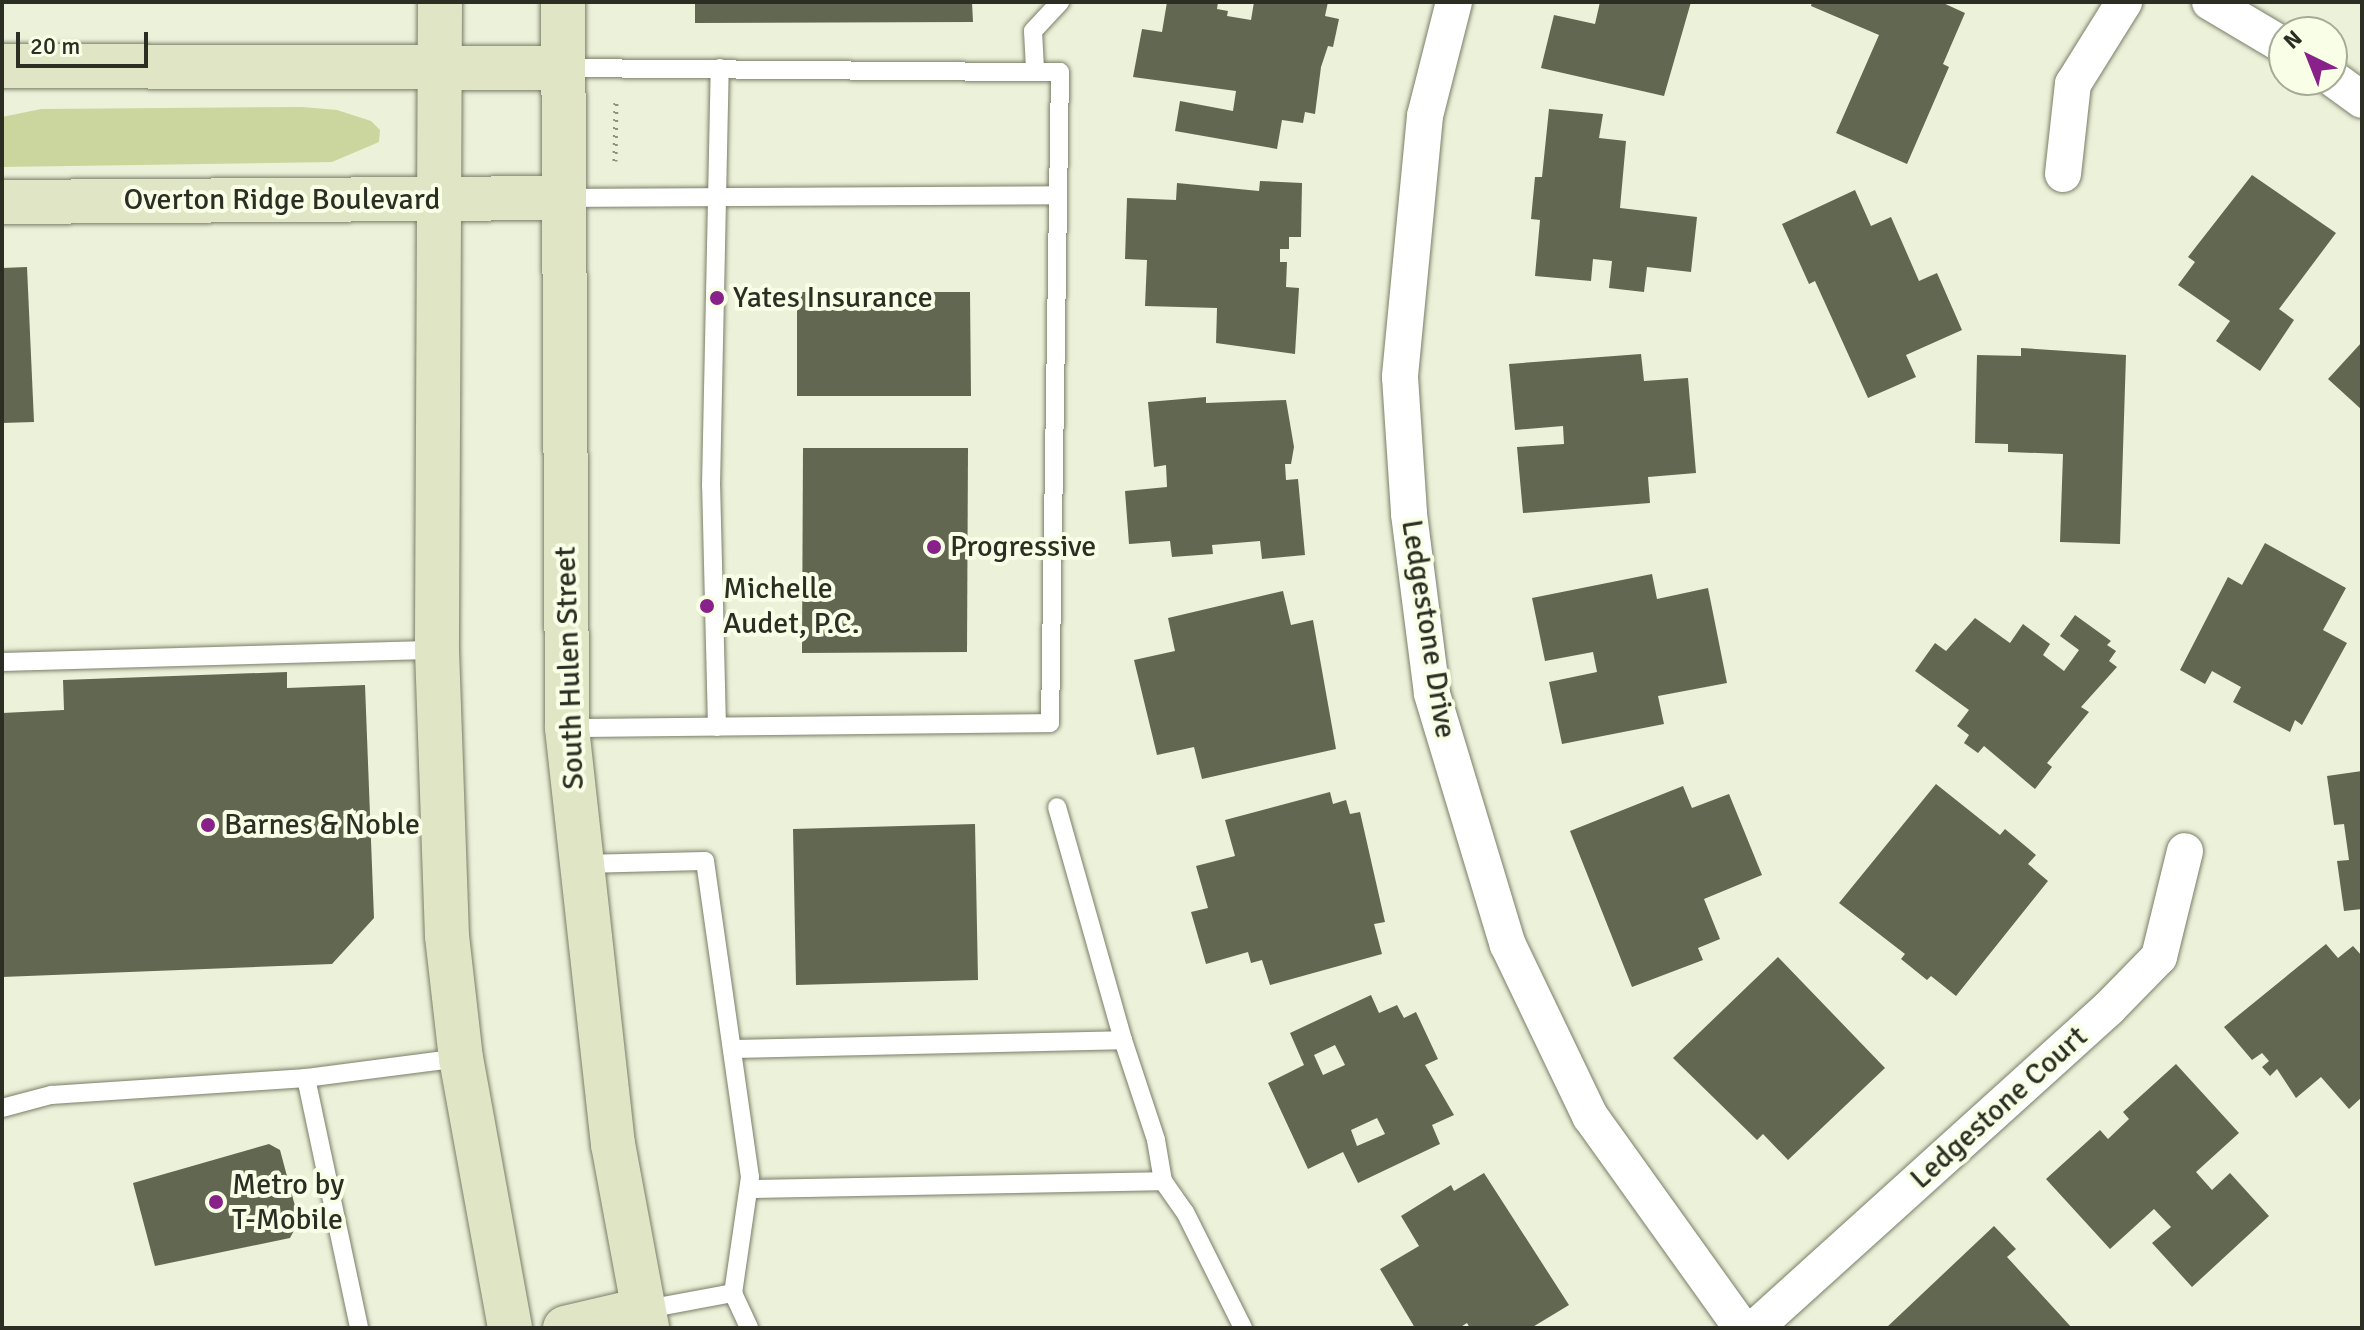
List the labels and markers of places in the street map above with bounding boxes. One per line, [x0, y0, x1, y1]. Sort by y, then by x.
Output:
place label: Yates Insurance [733, 280, 933, 316]
marker: Yates Insurance [708, 289, 726, 307]
place label: Progressive [950, 529, 1096, 565]
marker: Progressive [925, 538, 943, 556]
place label: Michelle Audet, P.C. [723, 571, 860, 642]
marker: Michelle Audet, P.C. [698, 597, 716, 615]
place label: Barnes & Noble [224, 807, 420, 843]
marker: Barnes & Noble [199, 816, 217, 834]
place label: Metro by T-Mobile [232, 1167, 344, 1238]
marker: Metro by T-Mobile [207, 1193, 225, 1211]

